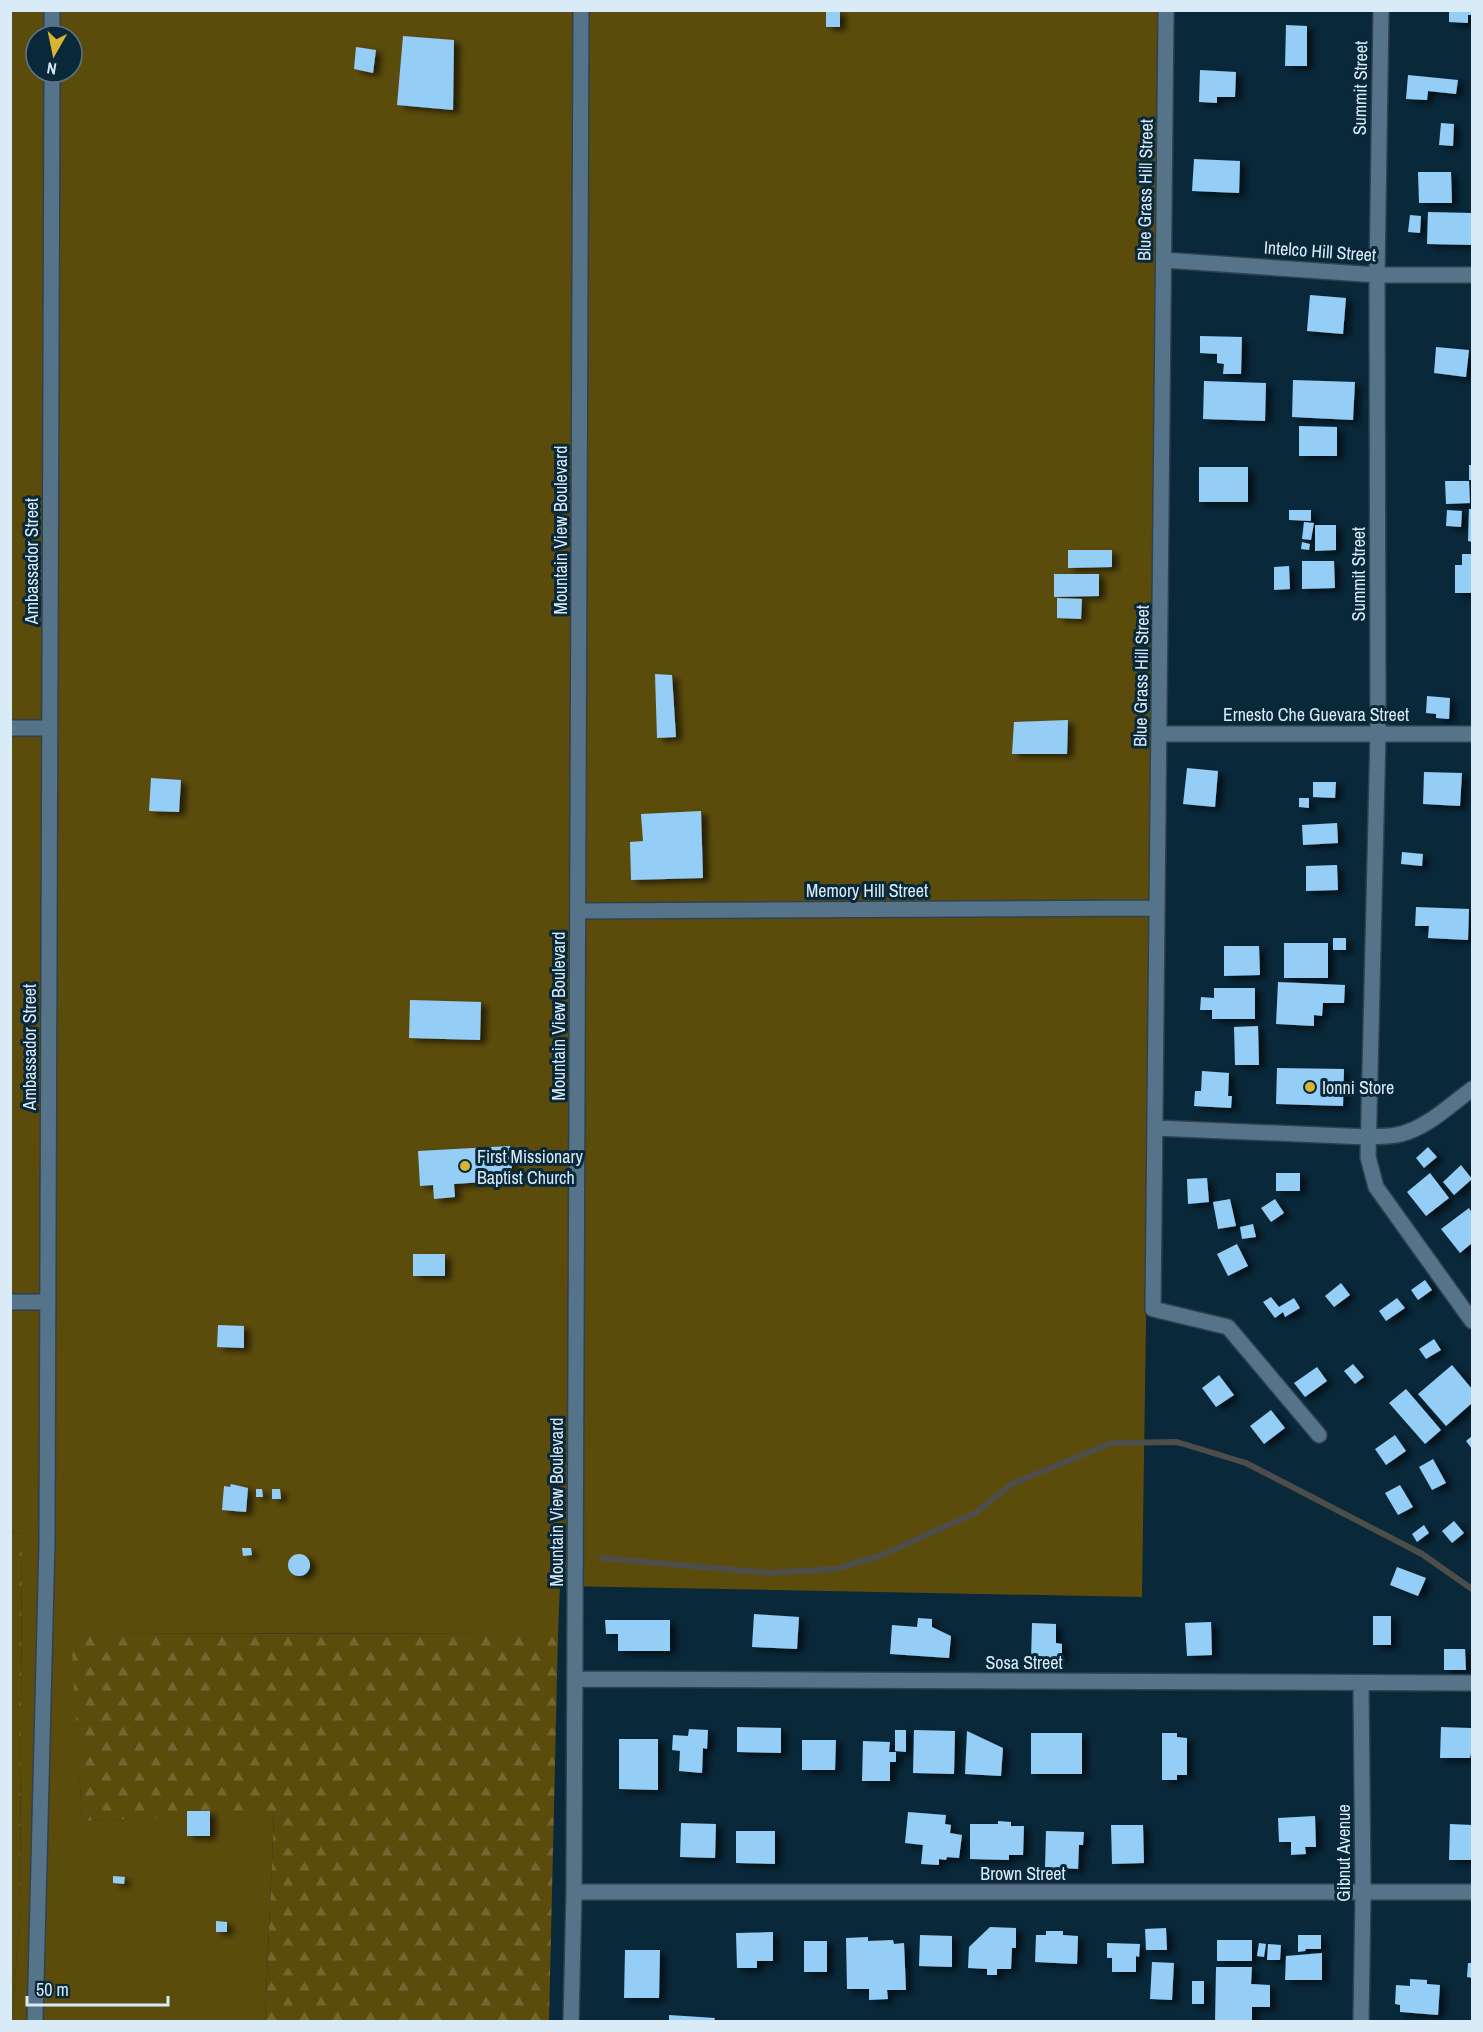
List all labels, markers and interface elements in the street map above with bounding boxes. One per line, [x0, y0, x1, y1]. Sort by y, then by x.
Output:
north arrow [24, 24, 84, 84]
street label: Summit Street [1347, 41, 1373, 135]
text: N [45, 57, 58, 80]
street label: Blue Grass Hill Street [1131, 119, 1159, 261]
street label: Intelco Hill Street [1263, 235, 1377, 267]
street label: Mountain View Boulevard [548, 446, 573, 614]
street label: Ambassador Street [19, 498, 44, 625]
street label: Summit Street [1346, 527, 1371, 621]
street label: Blue Grass Hill Street [1127, 605, 1155, 747]
street label: Ernesto Che Guevara Street [1223, 702, 1409, 727]
street label: Memory Hill Street [806, 878, 928, 903]
street label: Mountain View Boulevard [546, 932, 571, 1100]
street label: Ambassador Street [17, 984, 42, 1111]
place label: Ionni Store [1322, 1075, 1394, 1100]
marker: Ionni Store [1303, 1080, 1317, 1094]
place label: First Missionary Baptist Church [477, 1144, 583, 1190]
marker: First Missionary Baptist Church [458, 1159, 472, 1173]
street label: Mountain View Boulevard [544, 1418, 569, 1586]
street label: Sosa Street [985, 1650, 1063, 1675]
street label: Gibnut Avenue [1331, 1804, 1356, 1902]
street label: Brown Street [980, 1861, 1066, 1886]
scale bar [27, 1969, 168, 2007]
text: 50 m [36, 1977, 69, 2002]

